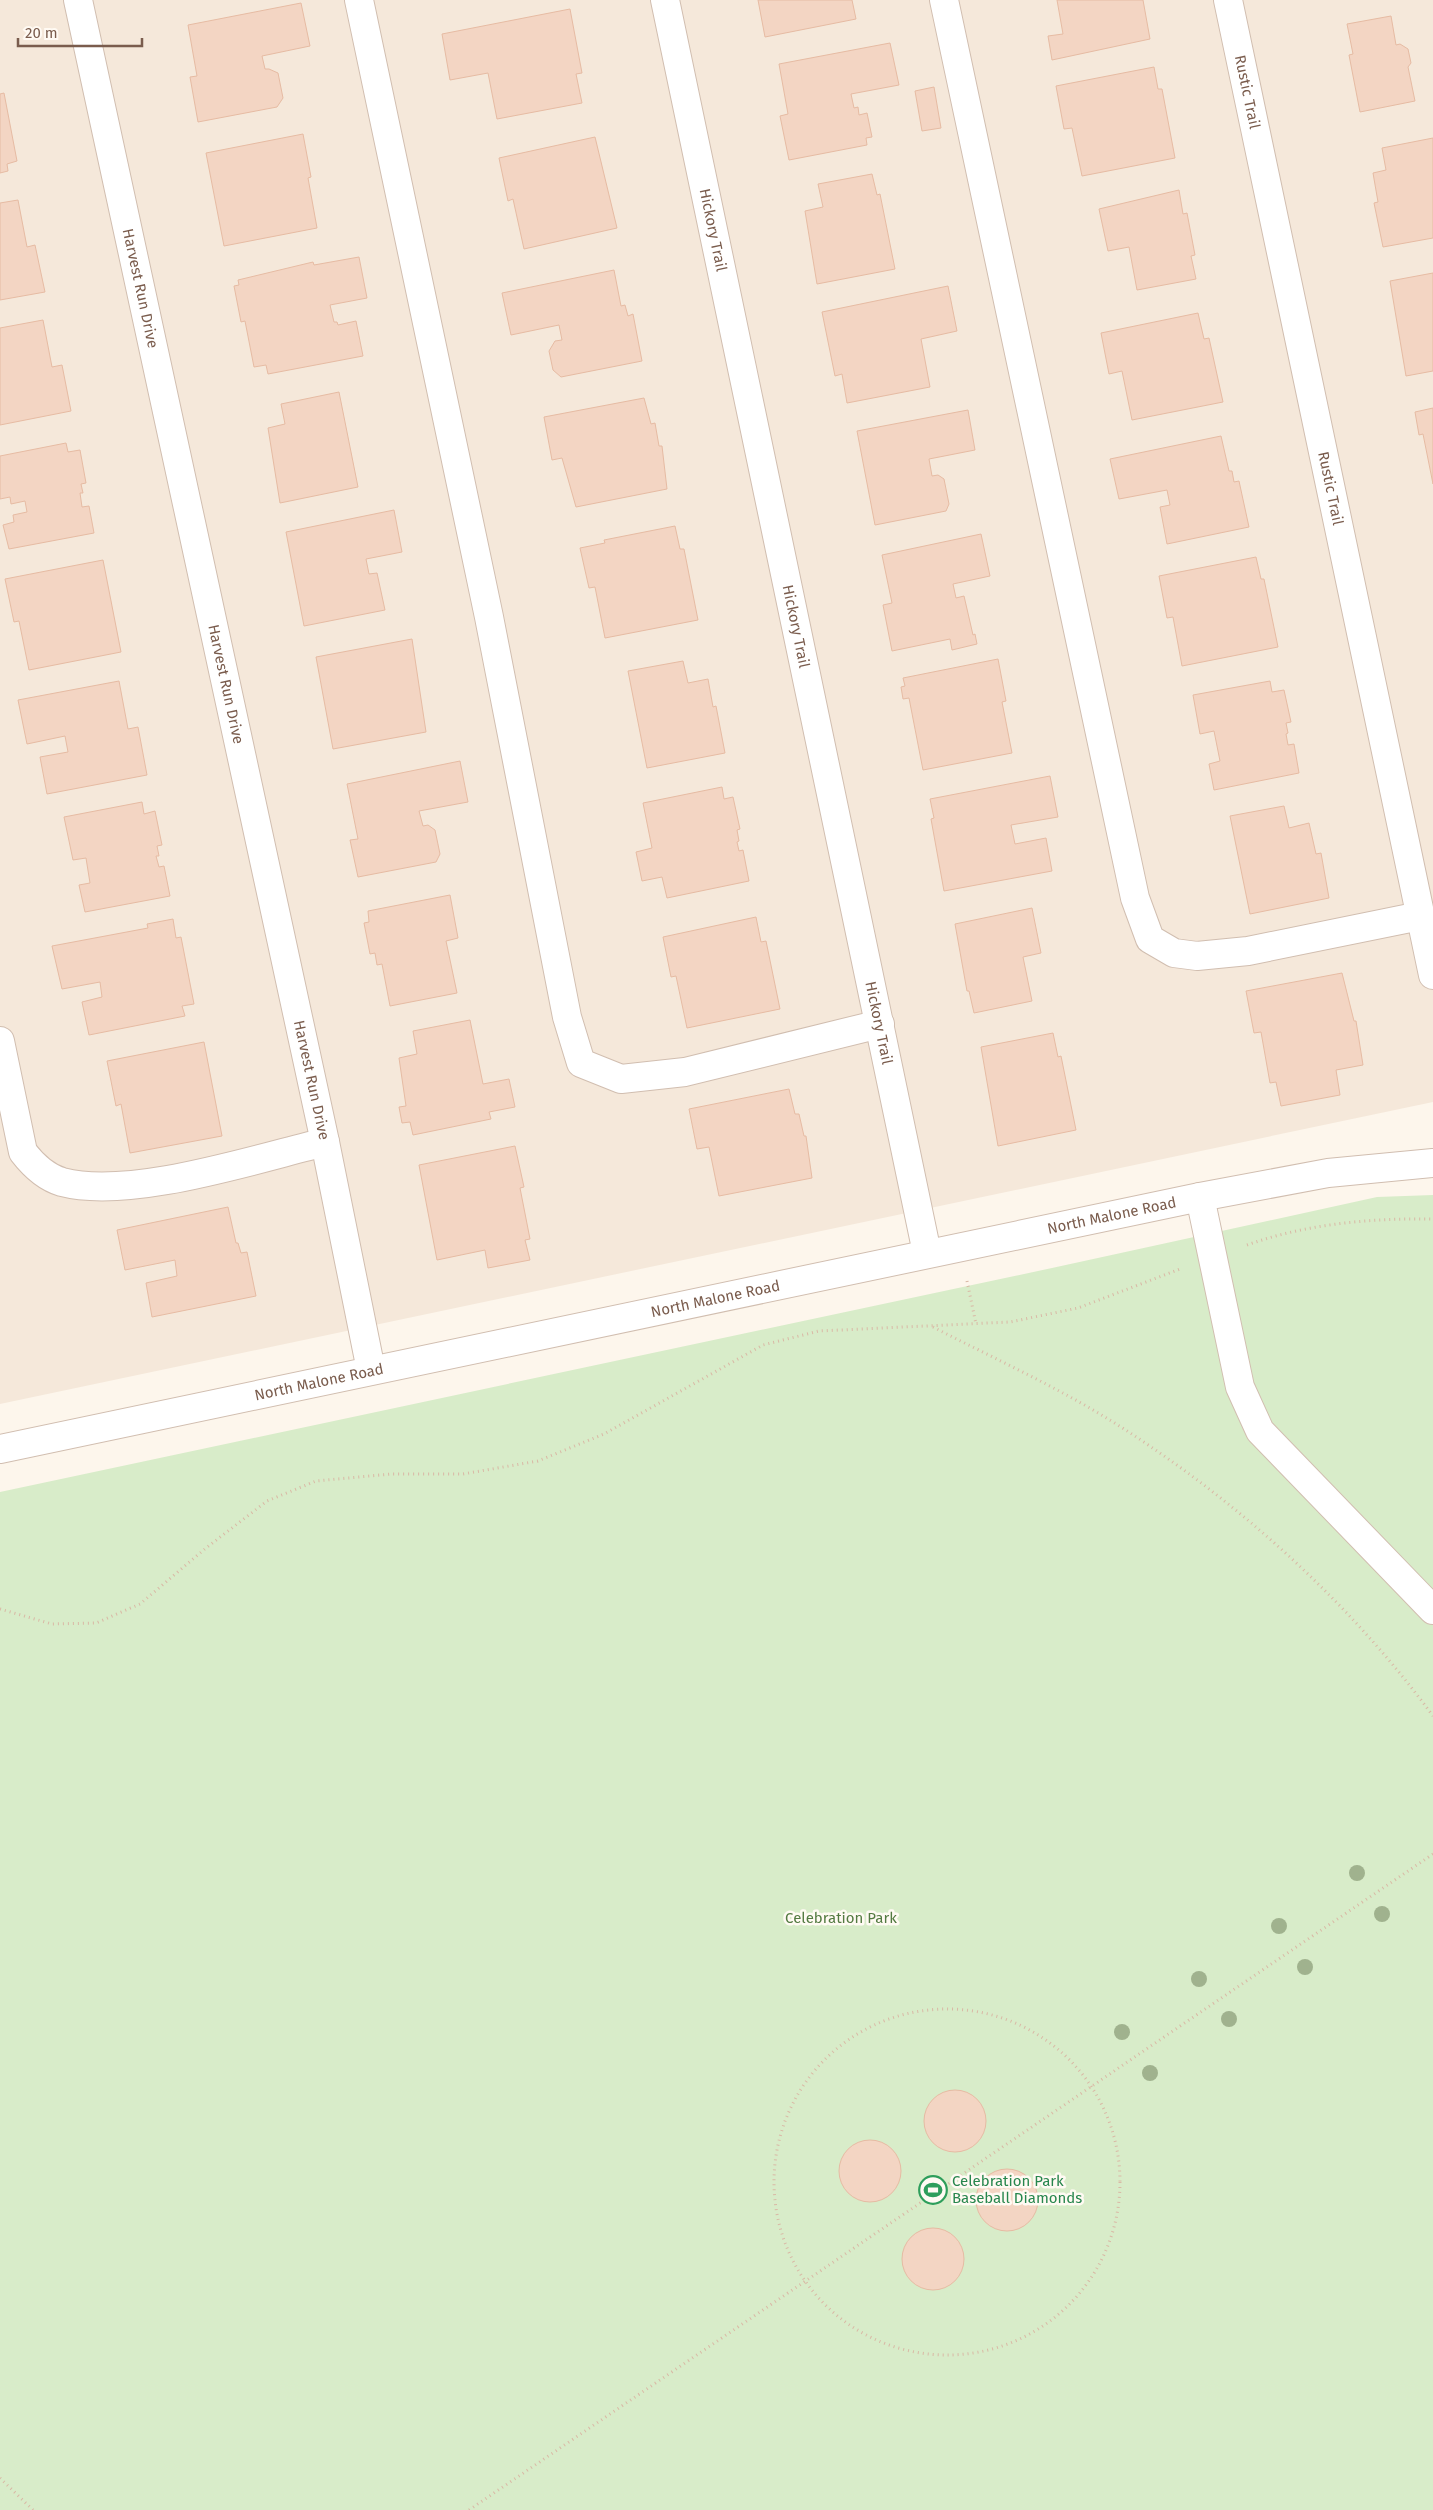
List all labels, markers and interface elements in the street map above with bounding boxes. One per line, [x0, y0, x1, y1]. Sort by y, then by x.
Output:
scale bar [18, 15, 141, 47]
text: 20 m [25, 24, 58, 42]
street label: Rustic Trail [1231, 53, 1264, 131]
street label: Hickory Trail [696, 187, 731, 274]
street label: Harvest Run Drive [119, 227, 162, 350]
street label: Rustic Trail [1314, 450, 1347, 527]
street label: Hickory Trail [779, 583, 814, 670]
street label: Harvest Run Drive [204, 623, 248, 746]
street label: Hickory Trail [861, 980, 896, 1067]
street label: Harvest Run Drive [290, 1019, 333, 1142]
street label: North Malone Road [1046, 1193, 1178, 1238]
street label: North Malone Road [649, 1276, 782, 1321]
street label: North Malone Road [253, 1360, 385, 1404]
park label: Celebration Park [785, 1909, 897, 1927]
place label: Celebration Park Baseball Diamonds [952, 2172, 1082, 2207]
sports icon: Celebration Park Baseball Diamonds [918, 2175, 948, 2205]

